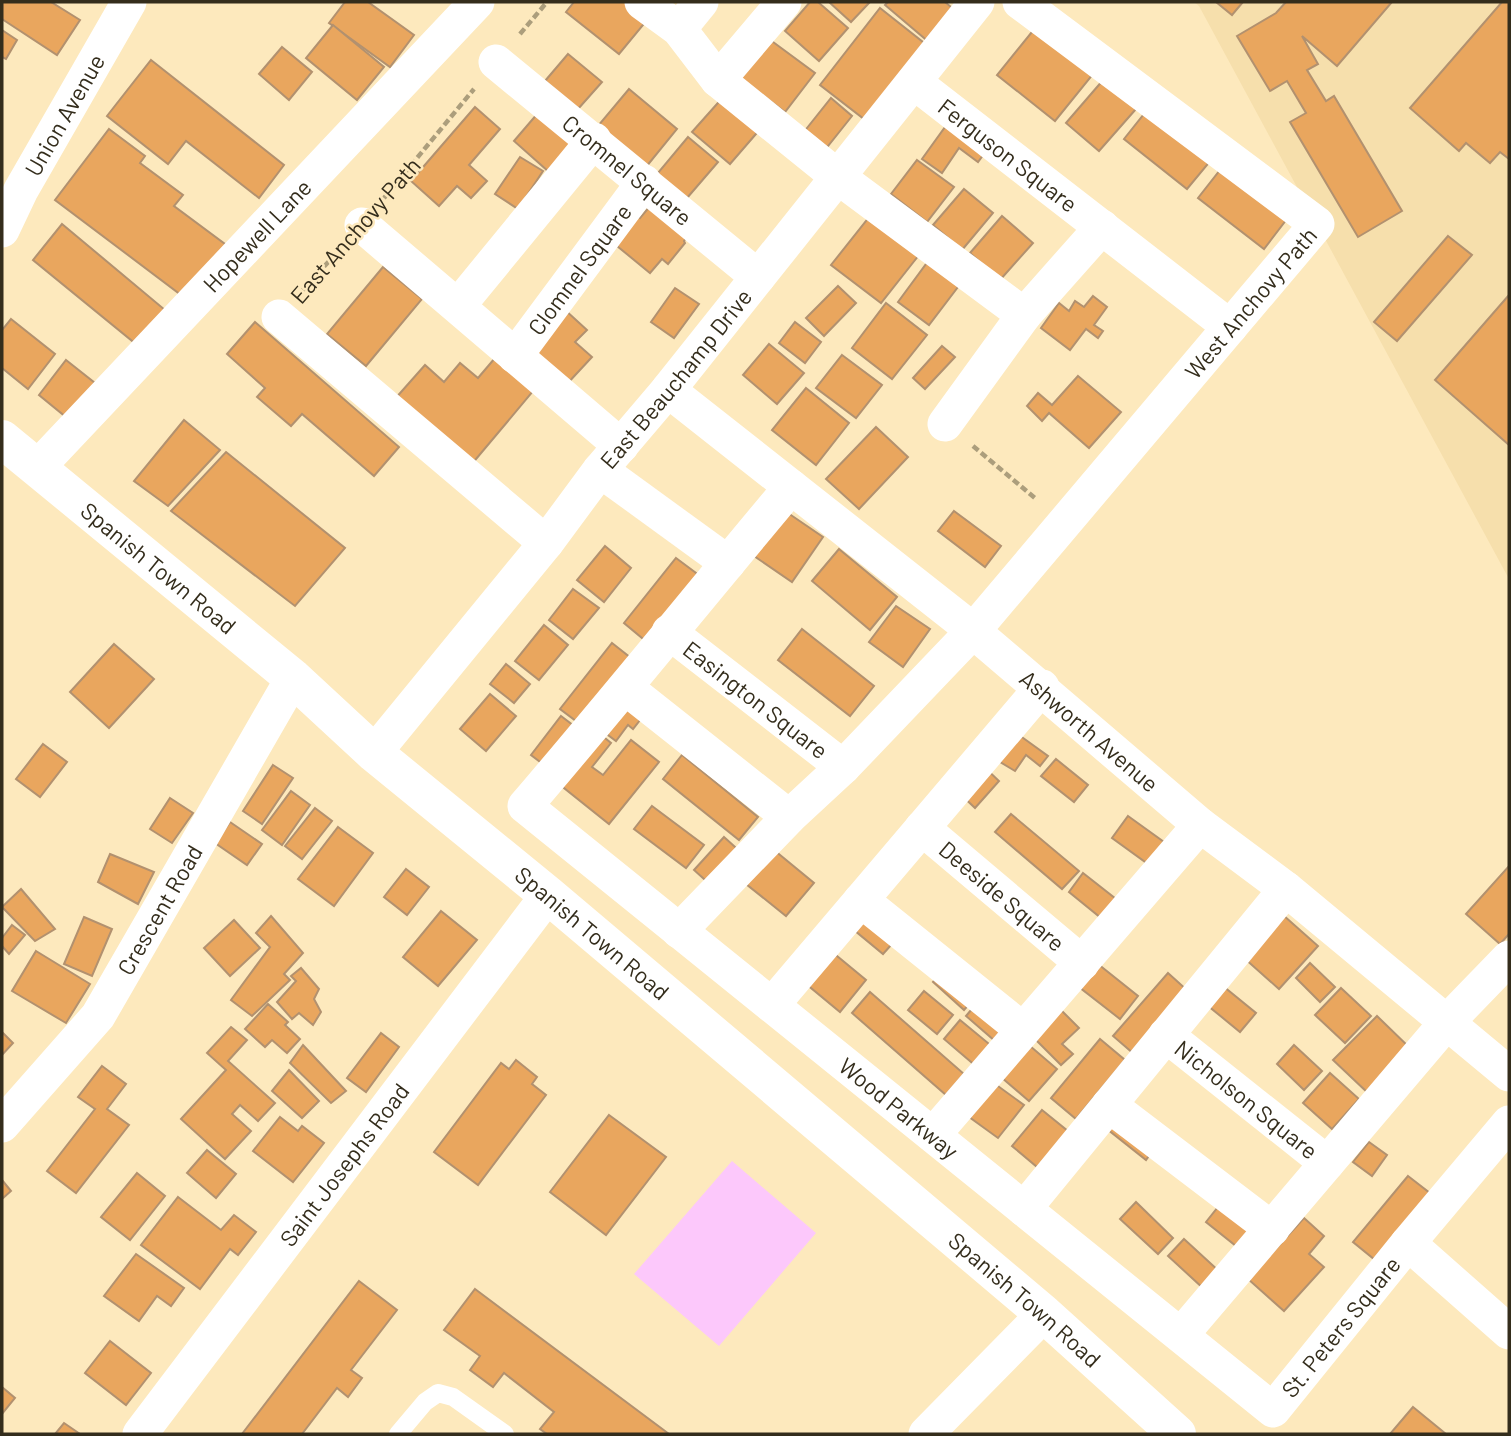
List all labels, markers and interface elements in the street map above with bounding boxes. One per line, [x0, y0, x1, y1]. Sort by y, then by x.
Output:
street label: Union Avenue [18, 49, 110, 181]
street label: Ferguson Square [933, 92, 1083, 218]
street label: Cromnel Square [557, 109, 698, 231]
street label: East Anchovy Path [284, 151, 426, 309]
street label: Hopewell Lane [197, 173, 317, 298]
street label: Clomnel Square [522, 198, 637, 340]
street label: West Anchovy Path [1179, 221, 1322, 384]
street label: East Beauchamp Drive [594, 283, 757, 474]
street label: Spanish Town Road [76, 496, 242, 640]
street label: Easington Square [678, 635, 834, 764]
street label: Ashworth Avenue [1015, 664, 1164, 798]
street label: Deeside Square [934, 835, 1071, 957]
street label: Crescent Road [111, 840, 208, 980]
street label: Spanish Town Road [510, 860, 675, 1005]
street label: Nicholson Square [1169, 1034, 1324, 1164]
street label: Wood Parkway [834, 1051, 965, 1165]
street label: Saint Josephs Road [273, 1077, 415, 1252]
street label: Spanish Town Road [943, 1226, 1107, 1373]
street label: St. Peters Square [1275, 1250, 1406, 1403]

